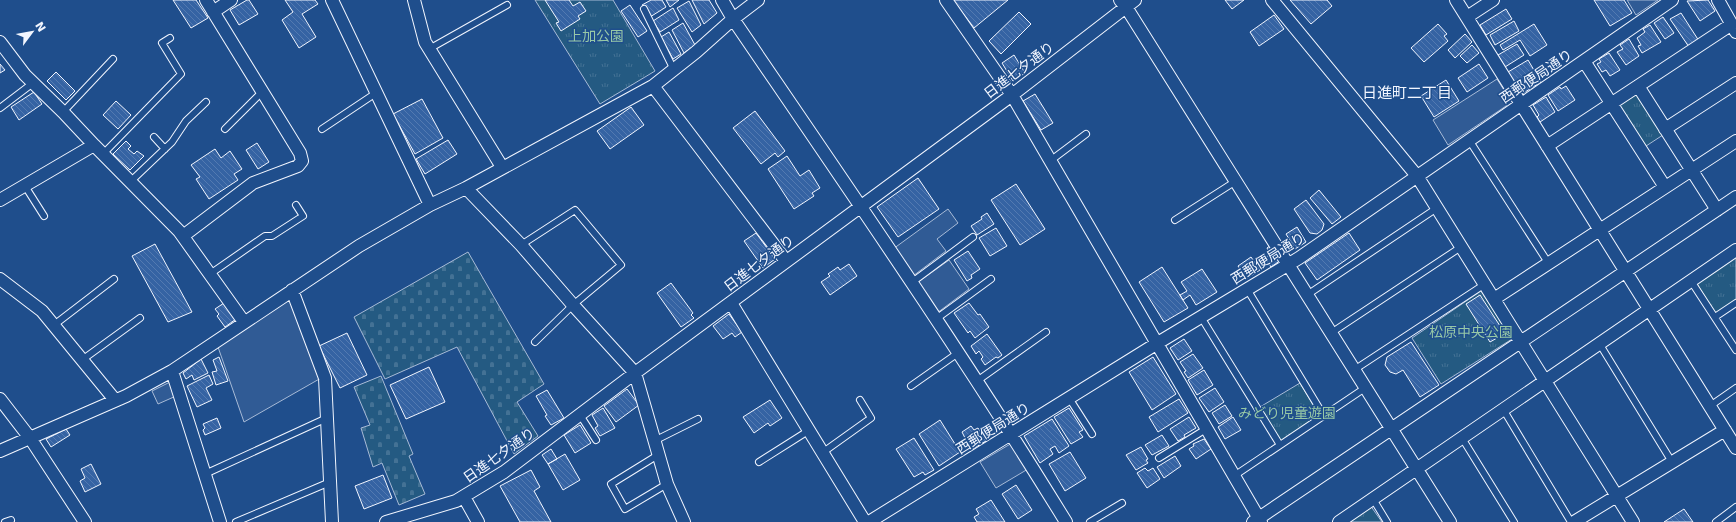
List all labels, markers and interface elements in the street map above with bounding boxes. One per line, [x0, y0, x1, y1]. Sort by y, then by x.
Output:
north arrow [12, 12, 52, 52]
text: N [32, 20, 48, 34]
park label: 上加公園 [568, 28, 624, 44]
street label: 日進七夕通り [981, 38, 1057, 102]
street label: 西郵便局通り [1497, 46, 1575, 106]
district label: 日進町二丁目 [1362, 84, 1452, 102]
street label: 西郵便局通り [1228, 229, 1308, 287]
street label: 日進七夕通り [721, 231, 797, 295]
park label: 松原中央公園 [1429, 324, 1513, 340]
street label: 西郵便局通り [953, 399, 1033, 457]
park label: みどり児童遊園 [1238, 405, 1336, 421]
street label: 日進七夕通り [460, 424, 538, 486]

